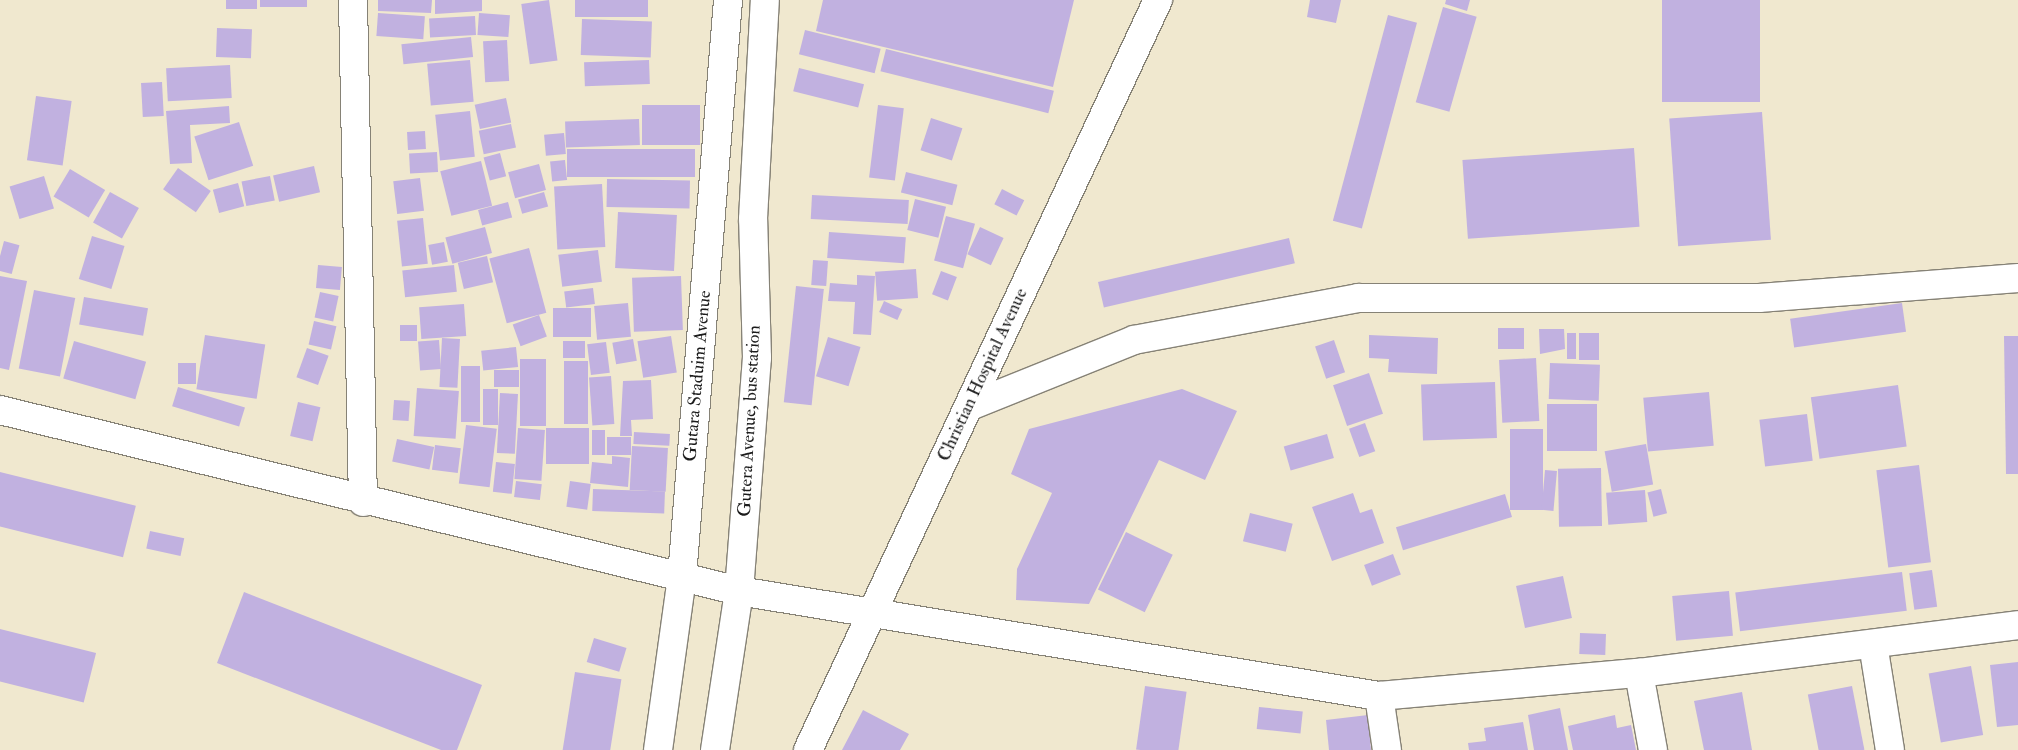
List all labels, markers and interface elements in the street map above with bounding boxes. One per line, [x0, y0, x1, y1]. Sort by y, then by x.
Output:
street label: Christian Hospital Avenue [933, 285, 1033, 465]
street label: Gutara Staduim Avenue [680, 290, 716, 462]
street label: Gutera Avenue, bus station [734, 325, 766, 517]

